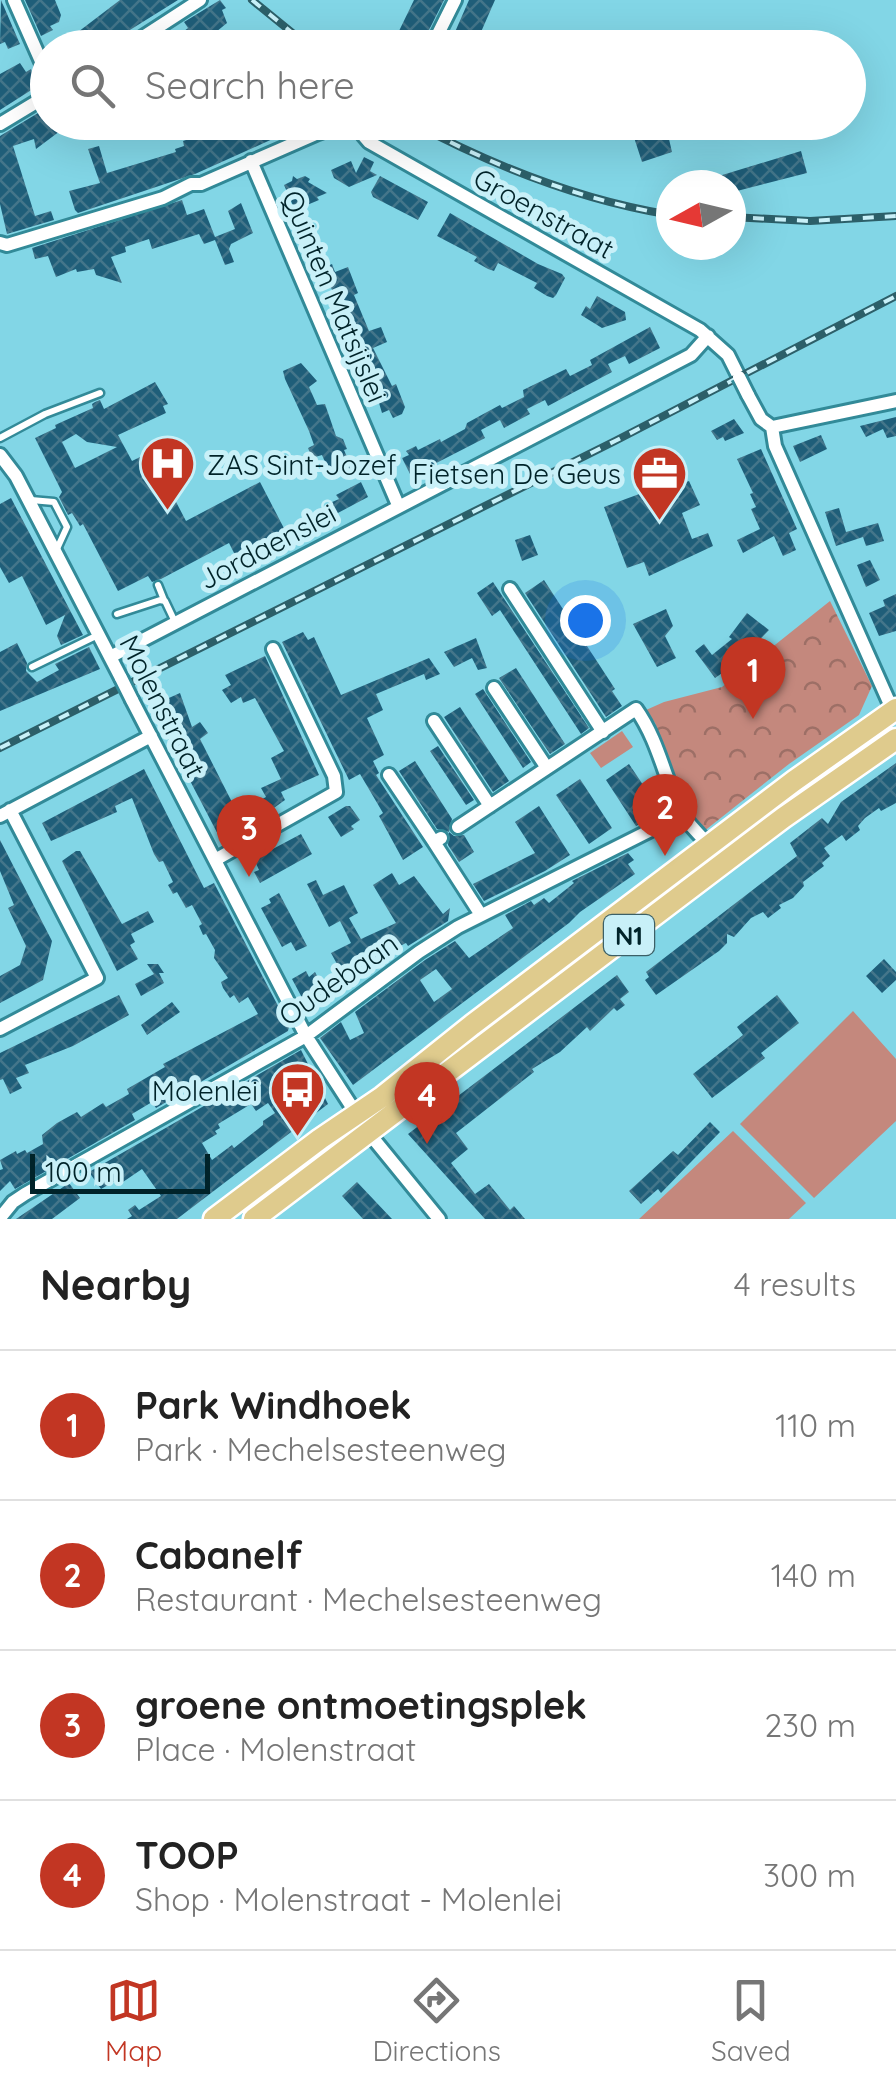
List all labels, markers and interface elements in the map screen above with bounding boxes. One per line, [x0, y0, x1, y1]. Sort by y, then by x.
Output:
search box [30, 30, 866, 140]
icon: search [65, 58, 120, 113]
text: Search here [145, 61, 355, 109]
street label: Groenstraat [468, 160, 620, 266]
north arrow [656, 170, 746, 260]
street label: Quinten Matsijslei [275, 185, 395, 407]
hospital icon: ZAS Sint-Jozef [138, 434, 198, 513]
office icon: Fietsen De Geus [630, 443, 690, 522]
place label: ZAS Sint-Jozef [207, 447, 397, 482]
place label: Fietsen De Geus [412, 456, 621, 491]
street label: Jordaenslei [193, 495, 341, 597]
your location [560, 595, 611, 646]
street label: Molenstraat [112, 629, 214, 783]
pin: 1 [720, 636, 786, 719]
pin: 2 [632, 774, 698, 856]
pin: 3 [216, 794, 282, 877]
road number: N1 [604, 915, 654, 955]
street label: Oudebaan [272, 925, 404, 1033]
bus stop icon: Molenlei [267, 1060, 327, 1139]
pin: 4 [394, 1062, 460, 1144]
place label: Molenlei [152, 1073, 258, 1108]
scale bar [30, 1149, 210, 1194]
text: 100 m [45, 1154, 122, 1189]
text: Nearby [40, 1258, 191, 1311]
text: 4 results [734, 1264, 856, 1304]
text: Park Windhoek [135, 1381, 412, 1429]
text: 1 [66, 1405, 79, 1445]
text: 110 m [775, 1405, 856, 1445]
text: Park · Mechelsesteenweg [135, 1429, 507, 1469]
text: Cabanelf [135, 1531, 302, 1579]
text: 2 [63, 1555, 82, 1595]
text: 140 m [771, 1555, 856, 1595]
text: Restaurant · Mechelsesteenweg [135, 1579, 602, 1619]
text: groene ontmoetingsplek [135, 1681, 587, 1729]
text: 3 [64, 1705, 81, 1745]
text: 230 m [765, 1705, 856, 1745]
text: Place · Molenstraat [135, 1729, 416, 1769]
text: TOOP [135, 1831, 239, 1879]
text: 4 [63, 1855, 82, 1895]
text: 300 m [763, 1855, 856, 1895]
text: Shop · Molenstraat - Molenlei [135, 1879, 562, 1919]
tab: Map [105, 1973, 162, 2068]
tab: Directions [372, 1973, 501, 2068]
tab: Saved [711, 1973, 791, 2068]

